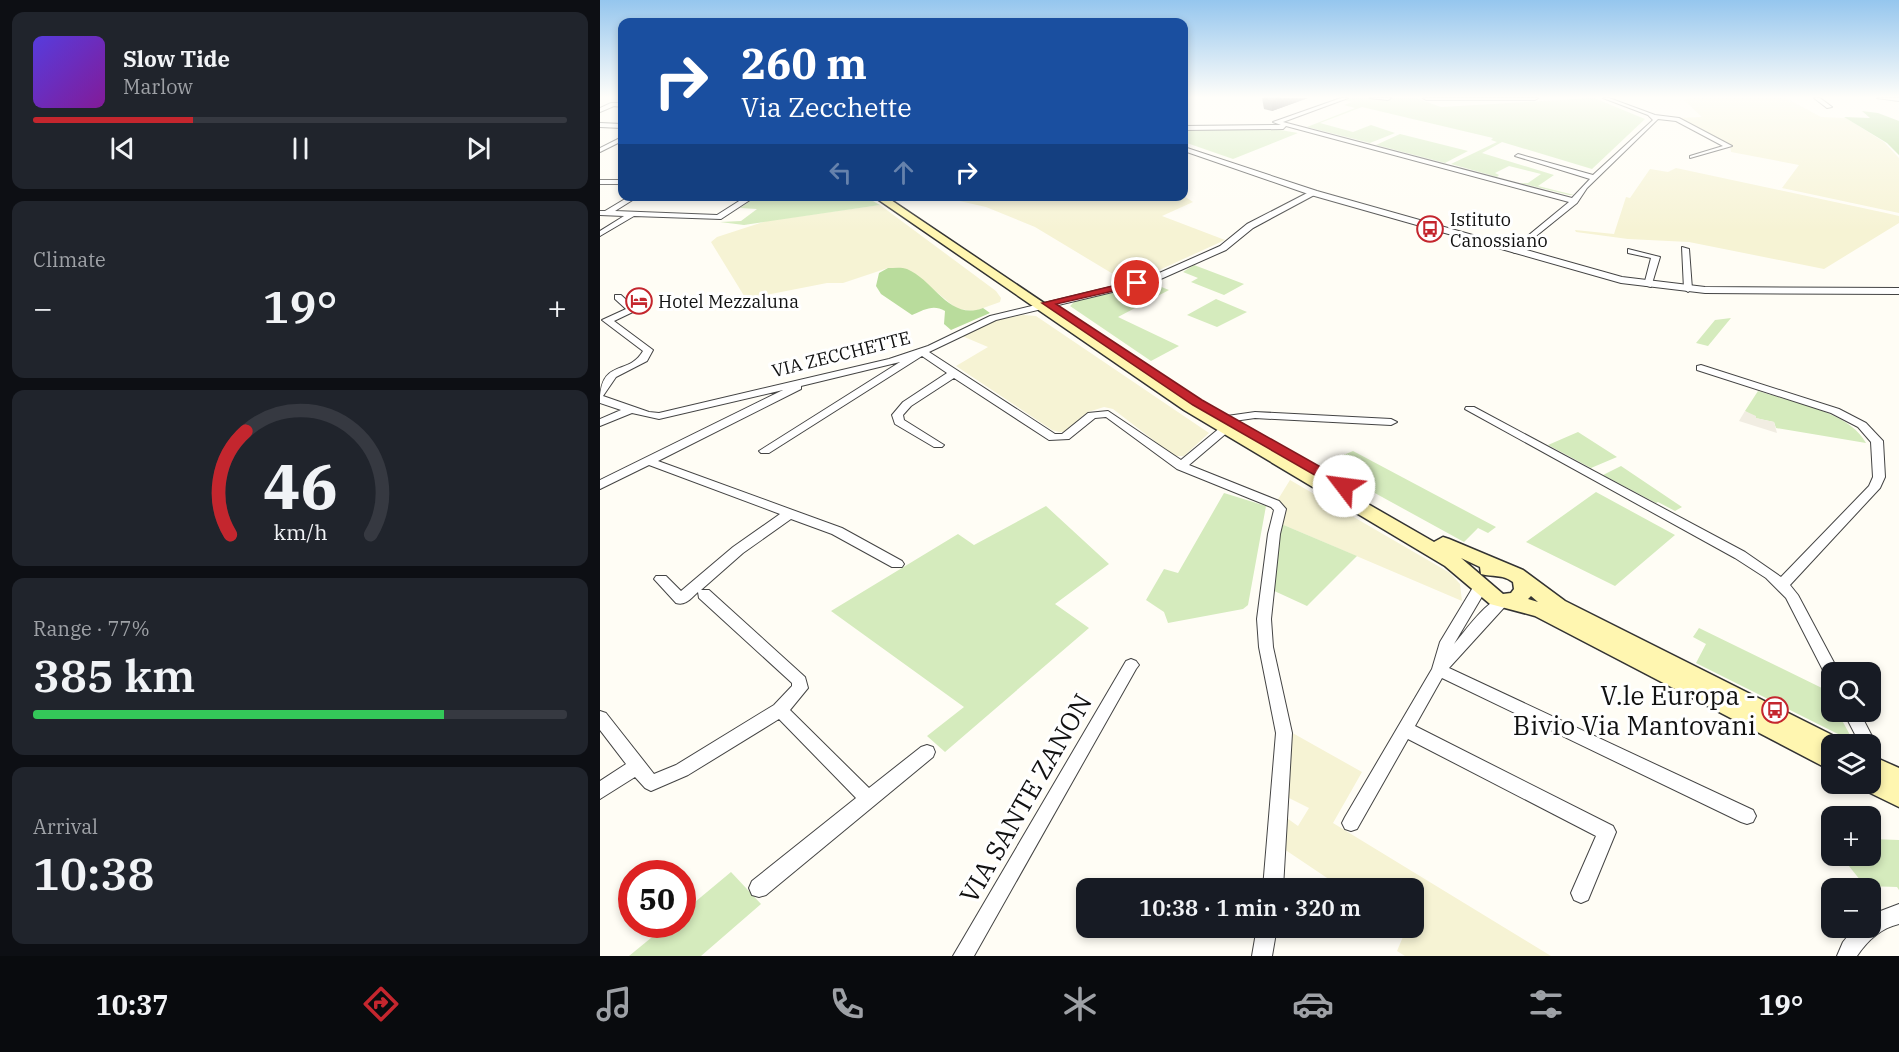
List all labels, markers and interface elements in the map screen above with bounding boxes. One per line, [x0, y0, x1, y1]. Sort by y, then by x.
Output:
text: 260 m [741, 36, 867, 91]
icon: right [642, 42, 720, 120]
text: Slow Tide [123, 44, 230, 73]
text: Marlow [123, 73, 193, 100]
text: Via Zecchette [741, 89, 912, 124]
icon: previous [106, 132, 139, 165]
icon: pause [284, 132, 317, 165]
icon: next [462, 132, 495, 165]
icon: left [824, 156, 857, 189]
icon: ahead [887, 156, 920, 189]
icon: right [950, 156, 983, 189]
place label: Istituto Canossiano [1450, 208, 1548, 252]
bus stop icon: Istituto Canossiano [1415, 214, 1445, 244]
text: Climate [33, 246, 106, 273]
pin [1111, 257, 1162, 308]
icon: arrive [1120, 266, 1153, 299]
text: 19° [262, 277, 338, 335]
text: − [33, 286, 53, 329]
text: + [547, 286, 567, 329]
hotel icon: Hotel Mezzaluna [624, 286, 654, 316]
place label: Hotel Mezzaluna [658, 290, 799, 313]
street label: VIA ZECCHETTE [769, 326, 913, 382]
text: 46 [263, 445, 337, 526]
position arrow [1312, 454, 1376, 518]
text: km/h [273, 518, 327, 546]
text: Range · 77% [33, 615, 150, 642]
text: 385 km [33, 646, 195, 704]
map controls [1821, 662, 1881, 938]
button: search [1821, 662, 1881, 722]
place label: V.le Europa - Bivio Via Mantovani [1513, 678, 1756, 742]
street label: VIA SANTE ZANON [951, 687, 1099, 909]
bus stop icon: V.le Europa - Bivio Via Mantovani [1760, 695, 1790, 725]
button: layers [1821, 734, 1881, 794]
button: + [1821, 806, 1881, 866]
text: Arrival [33, 813, 98, 840]
text: 10:38 [33, 844, 154, 902]
speed limit sign: 50 [618, 860, 696, 938]
button: − [1821, 878, 1881, 938]
text: 10:38 · 1 min · 320 m [1139, 893, 1361, 922]
icon: directions [360, 983, 402, 1025]
icon: music [593, 983, 635, 1025]
icon: phone [826, 983, 868, 1025]
icon: climate [1059, 983, 1101, 1025]
icon: car [1292, 983, 1334, 1025]
icon: filters [1525, 983, 1567, 1025]
text: 10:37 [96, 987, 169, 1022]
text: 19° [1758, 987, 1803, 1022]

